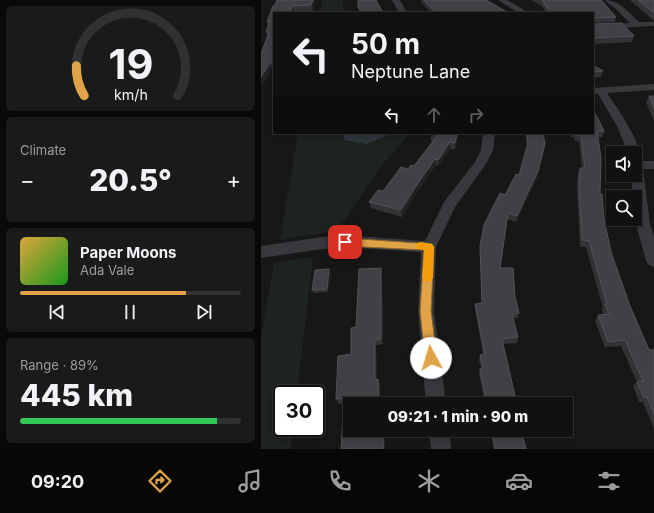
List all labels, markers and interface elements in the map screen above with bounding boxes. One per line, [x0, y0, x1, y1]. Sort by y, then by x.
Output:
text: 50 m [351, 27, 420, 61]
icon: left [285, 28, 337, 80]
text: 19 [108, 39, 153, 89]
text: Neptune Lane [351, 61, 470, 82]
text: km/h [114, 86, 147, 103]
icon: left [381, 104, 403, 126]
icon: ahead [423, 104, 445, 126]
icon: right [465, 104, 487, 126]
text: Climate [20, 142, 66, 158]
map controls [606, 146, 642, 226]
button: sound [606, 146, 642, 182]
text: 20.5° [89, 162, 172, 198]
text: − [20, 167, 35, 193]
text: + [226, 167, 241, 193]
button: search [606, 190, 642, 226]
pin [328, 225, 362, 259]
icon: arrive [334, 231, 356, 253]
text: Paper Moons [80, 243, 176, 262]
text: Ada Vale [80, 262, 134, 278]
icon: previous [46, 301, 68, 323]
icon: pause [119, 301, 141, 323]
icon: next [193, 301, 215, 323]
position arrow [410, 337, 452, 379]
text: Range · 89% [20, 357, 99, 373]
text: 445 km [20, 377, 133, 413]
speed limit sign: 30 [273, 385, 325, 437]
text: 09:21 · 1 min · 90 m [388, 407, 528, 426]
icon: directions [146, 467, 174, 495]
icon: music [236, 467, 264, 495]
icon: phone [326, 467, 354, 495]
icon: climate [415, 467, 443, 495]
icon: car [505, 467, 533, 495]
icon: filters [595, 467, 623, 495]
text: 09:20 [31, 471, 84, 492]

